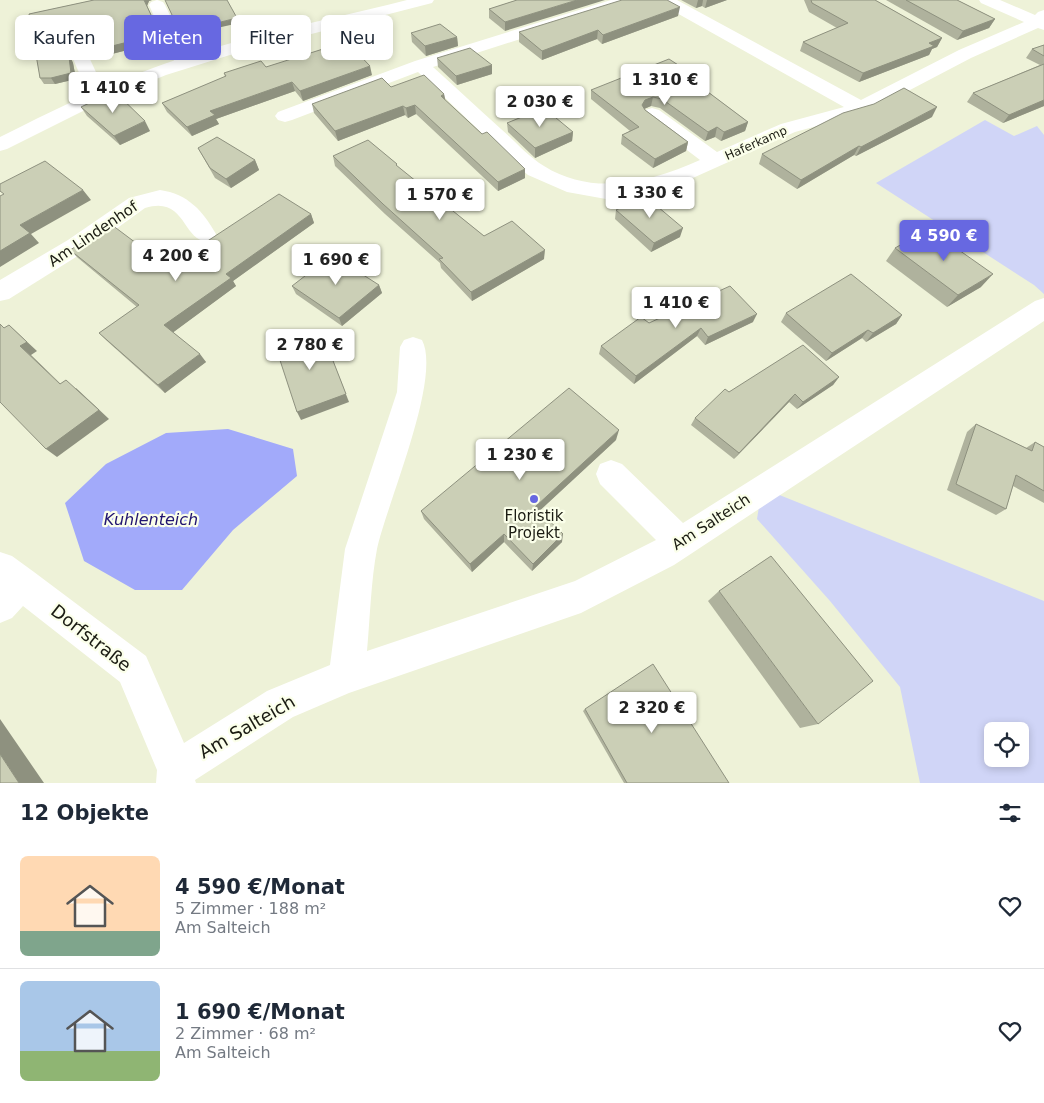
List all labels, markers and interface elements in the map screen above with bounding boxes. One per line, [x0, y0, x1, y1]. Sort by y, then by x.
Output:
chip: Kaufen [15, 15, 114, 60]
chip: Mieten [124, 15, 221, 60]
chip: Filter [231, 15, 311, 60]
chip: Neu [321, 15, 393, 60]
pin: 1 310 € [619, 64, 711, 106]
text: 1 310 € [632, 70, 698, 89]
pin: 1 410 € [67, 72, 159, 114]
text: 1 410 € [80, 78, 146, 97]
pin: 2 030 € [494, 86, 586, 128]
text: 2 030 € [507, 92, 573, 111]
street label: Haferkamp [723, 123, 789, 163]
pin: 1 330 € [604, 176, 696, 219]
pin: 1 570 € [394, 178, 486, 221]
text: 1 330 € [617, 183, 683, 202]
text: 1 570 € [407, 185, 473, 204]
street label: Am Lindenhof [45, 197, 142, 271]
pin: 4 590 € [898, 220, 990, 262]
text: 4 590 € [911, 226, 977, 245]
pin: 4 200 € [130, 240, 222, 282]
pin: 1 690 € [290, 244, 382, 286]
text: 4 200 € [143, 246, 209, 265]
text: 1 690 € [303, 250, 369, 269]
pin: 1 410 € [630, 286, 722, 329]
text: 1 410 € [643, 293, 709, 312]
pin: 2 780 € [264, 328, 356, 371]
text: 2 780 € [277, 335, 343, 354]
pin: 1 230 € [474, 438, 566, 481]
text: 1 230 € [487, 445, 553, 464]
street label: Am Salteich [669, 490, 753, 554]
marker: Floristik Projekt [528, 493, 540, 505]
place label: Floristik Projekt [505, 507, 564, 542]
water label: Kuhlenteich [104, 510, 198, 529]
street label: Dorfstraße [47, 600, 136, 675]
street label: Am Salteich [195, 691, 299, 763]
pin: 2 320 € [606, 692, 698, 734]
text: 2 320 € [619, 698, 685, 717]
map controls [984, 722, 1029, 767]
button: locate [984, 722, 1029, 767]
icon: filters [996, 799, 1024, 827]
text: 12 Objekte [20, 801, 149, 825]
text: 4 590 €/Monat [175, 875, 345, 899]
icon: home [60, 876, 120, 936]
icon: heart [996, 892, 1024, 920]
text: 5 Zimmer · 188 m² [175, 899, 326, 918]
text: Am Salteich [175, 918, 271, 937]
text: 1 690 €/Monat [175, 1000, 345, 1024]
icon: home [60, 1001, 120, 1061]
icon: heart [996, 1017, 1024, 1045]
text: 2 Zimmer · 68 m² [175, 1024, 316, 1043]
text: Am Salteich [175, 1043, 271, 1062]

